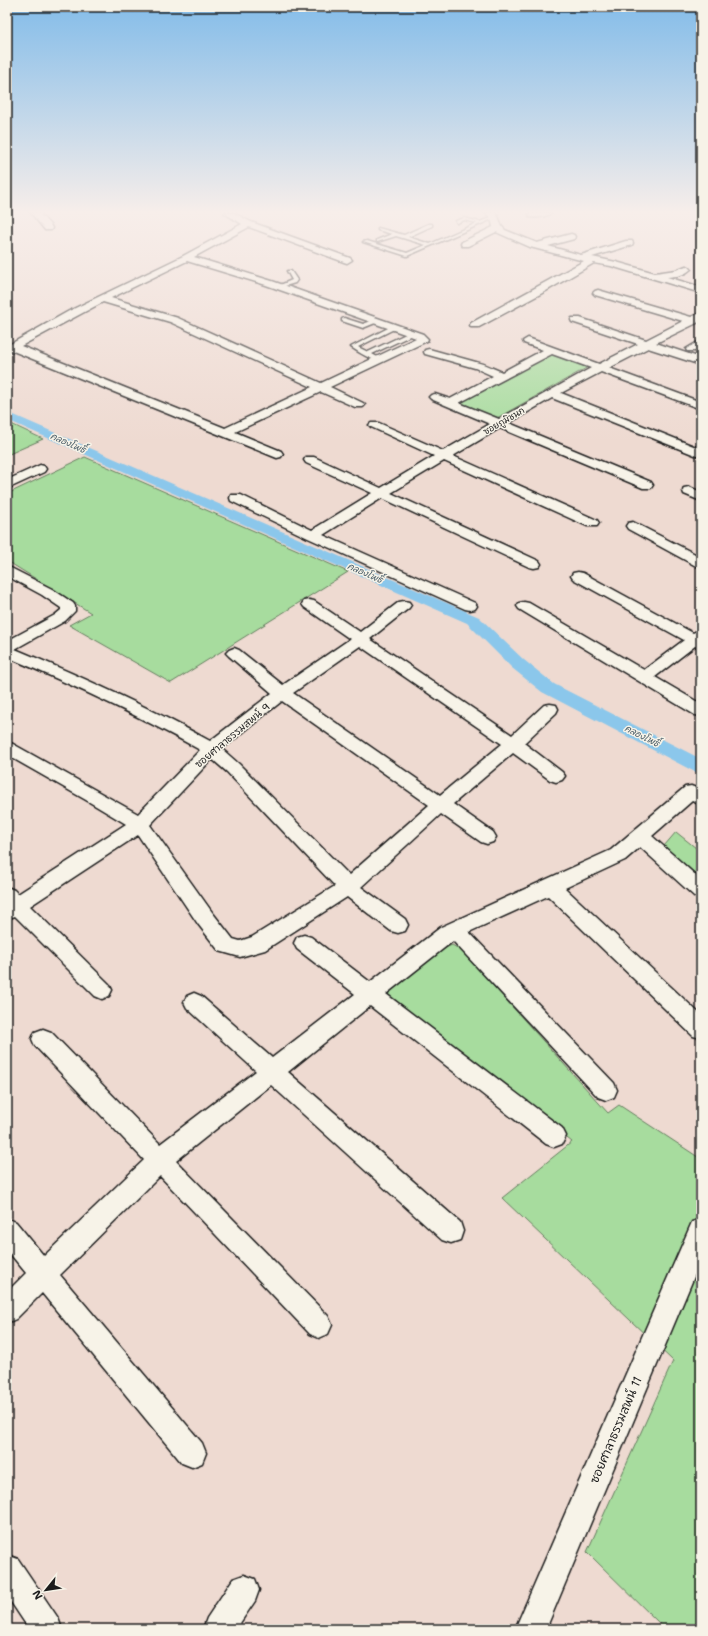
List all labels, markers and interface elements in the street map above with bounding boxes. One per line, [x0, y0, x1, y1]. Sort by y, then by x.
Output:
street label: ซอยภูมิชนก [481, 404, 528, 439]
water label: คลองโพธิ์ [49, 428, 91, 457]
water label: คลองโพธิ์ [346, 558, 388, 587]
street label: ซอยศาลาธรรมสพน์ 9 [191, 699, 273, 771]
water label: คลองโพธิ์ [623, 720, 665, 751]
street label: ซอยศาลาธรรมสพน์ 11 [586, 1374, 646, 1486]
north arrow [26, 1570, 66, 1610]
text: N [29, 1587, 46, 1602]

